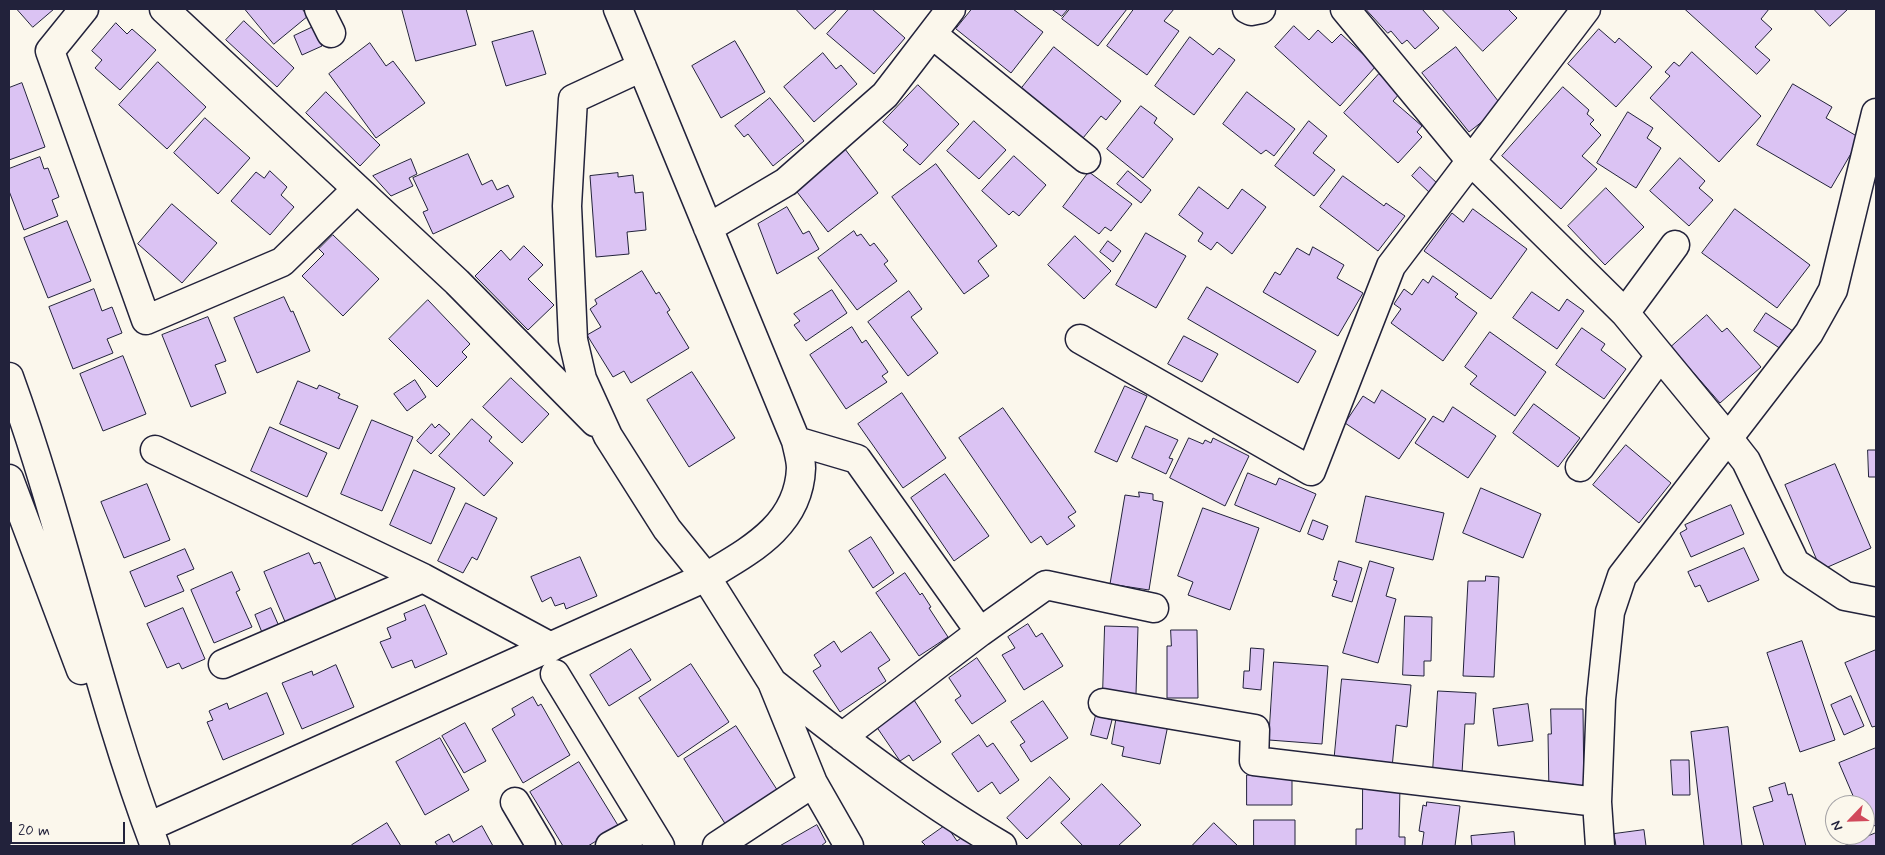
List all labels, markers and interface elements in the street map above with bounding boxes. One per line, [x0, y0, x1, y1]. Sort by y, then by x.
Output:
north arrow [1825, 795, 1875, 845]
scale bar [12, 812, 128, 844]
text: N [1827, 818, 1847, 834]
text: 20 m [18, 821, 50, 841]

